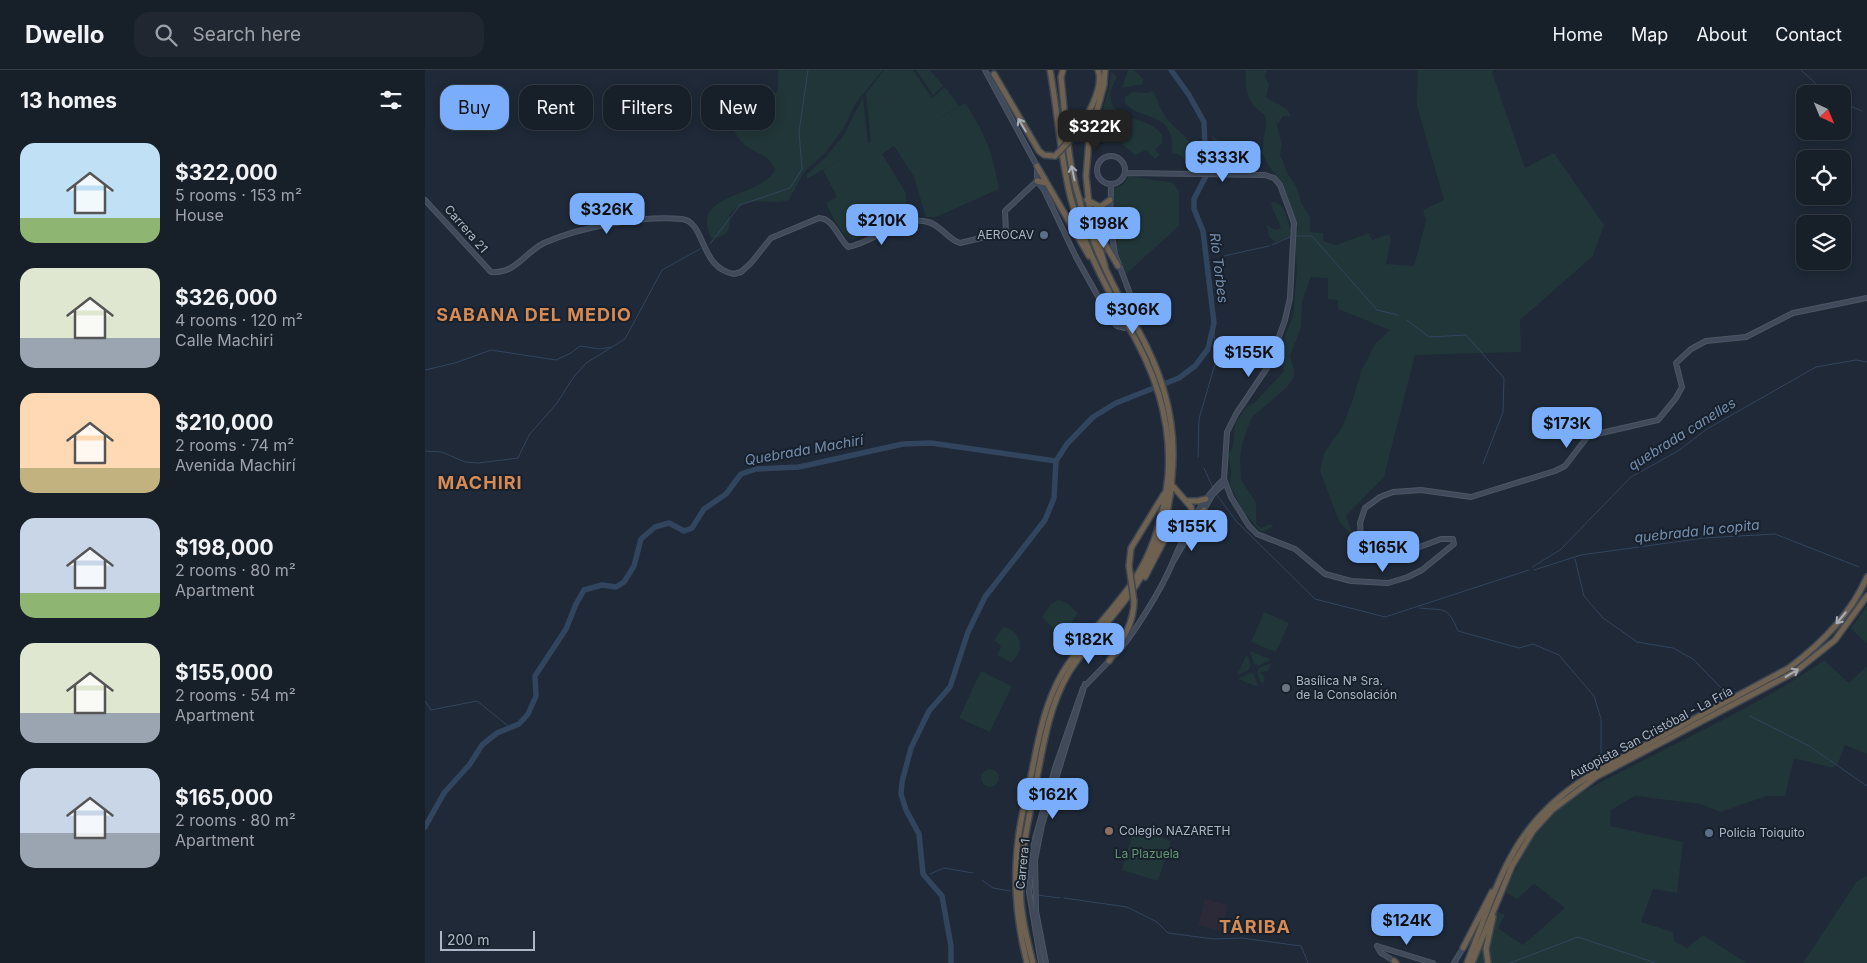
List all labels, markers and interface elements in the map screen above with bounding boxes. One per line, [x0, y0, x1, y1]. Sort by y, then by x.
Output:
search box [134, 12, 484, 57]
text: Dwello [25, 20, 104, 49]
icon: search [152, 21, 180, 49]
text: Search here [192, 23, 301, 46]
text: Home [1553, 24, 1603, 45]
text: Map [1631, 24, 1668, 45]
text: About [1696, 24, 1747, 45]
text: Contact [1775, 24, 1842, 45]
chip: Buy [440, 85, 509, 130]
chip: Rent [519, 85, 593, 130]
chip: Filters [603, 85, 691, 130]
chip: New [701, 85, 775, 130]
north arrow [1796, 85, 1851, 140]
map controls [1796, 85, 1851, 270]
icon: filters [377, 86, 405, 114]
text: 13 homes [20, 88, 117, 113]
pin: $322K [1060, 109, 1130, 152]
text: $322K [1069, 116, 1121, 136]
one-way arrow [1016, 118, 1026, 132]
pin: $333K [1188, 140, 1258, 183]
text: $333K [1197, 147, 1249, 167]
button: locate [1796, 150, 1851, 205]
text: $322,000 [175, 160, 278, 185]
icon: home [60, 163, 120, 223]
one-way arrow [1068, 166, 1077, 182]
text: 5 rooms · 153 m² [175, 185, 302, 205]
pin: $326K [572, 192, 642, 235]
text: $326K [581, 199, 633, 219]
street label: Carrera 21 [442, 202, 491, 256]
pin: $210K [847, 204, 917, 246]
text: House [175, 205, 224, 225]
pin: $198K [1069, 206, 1139, 249]
text: $210K [857, 210, 907, 230]
text: $198K [1079, 213, 1129, 233]
button: layers [1796, 215, 1851, 270]
place label: AEROCAV [977, 227, 1034, 242]
marker: AEROCAV [1038, 229, 1050, 241]
water label: Río Torbes [1207, 232, 1232, 304]
text: $326,000 [175, 285, 277, 310]
icon: home [60, 288, 120, 348]
pin: $306K [1098, 292, 1168, 335]
text: $306K [1106, 299, 1160, 319]
district label: SABANA DEL MEDIO [436, 304, 632, 325]
text: 4 rooms · 120 m² [175, 310, 303, 330]
text: Calle Machiri [175, 330, 273, 350]
pin: $155K [1214, 336, 1284, 378]
text: $155K [1224, 342, 1274, 362]
water label: quebrada canelles [1625, 394, 1739, 473]
pin: $173K [1532, 406, 1602, 449]
text: $210,000 [175, 410, 273, 435]
icon: home [60, 413, 120, 473]
text: $173K [1543, 413, 1591, 433]
water label: Quebrada Machirí [743, 430, 866, 468]
text: 2 rooms · 74 m² [175, 435, 294, 455]
text: Avenida Machirí [175, 455, 296, 475]
district label: MACHIRI [437, 472, 523, 493]
pin: $155K [1157, 510, 1227, 552]
water label: quebrada la copita [1634, 515, 1761, 546]
text: $155K [1167, 516, 1217, 536]
pin: $165K [1348, 530, 1418, 573]
text: $198,000 [175, 535, 274, 560]
text: $165K [1358, 537, 1408, 557]
icon: home [60, 538, 120, 598]
text: 2 rooms · 80 m² [175, 560, 296, 580]
text: Apartment [175, 580, 255, 600]
one-way arrow [1836, 611, 1847, 624]
pin: $182K [1054, 622, 1124, 665]
text: $182K [1064, 629, 1114, 649]
text: $155,000 [175, 660, 273, 685]
icon: home [60, 663, 120, 723]
one-way arrow [1785, 668, 1799, 678]
place label: Basílica Nª Sra. de la Consolación [1296, 673, 1397, 702]
marker: Basílica Nª Sra. de la Consolación [1280, 682, 1292, 694]
street label: Autopista San Cristóbal - La Fría [1566, 683, 1735, 782]
text: 2 rooms · 54 m² [175, 685, 296, 705]
text: Apartment [175, 705, 255, 725]
pin: $162K [1018, 778, 1088, 820]
text: $162K [1028, 784, 1078, 804]
text: $165,000 [175, 785, 273, 810]
icon: home [60, 788, 120, 848]
text: 2 rooms · 80 m² [175, 810, 296, 830]
place label: Colegio NAZARETH [1119, 823, 1230, 838]
marker: Colegio NAZARETH [1103, 825, 1115, 837]
place label: Policia Toiquito [1719, 825, 1805, 840]
marker: Policia Toiquito [1703, 827, 1715, 839]
text: Apartment [175, 830, 255, 850]
street label: Carrera 1 [1012, 838, 1033, 890]
park label: La Plazuela [1115, 846, 1179, 861]
pin: $124K [1372, 904, 1442, 946]
text: $124K [1382, 910, 1432, 930]
district label: TÁRIBA [1219, 916, 1291, 937]
scale bar [440, 928, 535, 951]
text: 200 m [447, 931, 489, 948]

